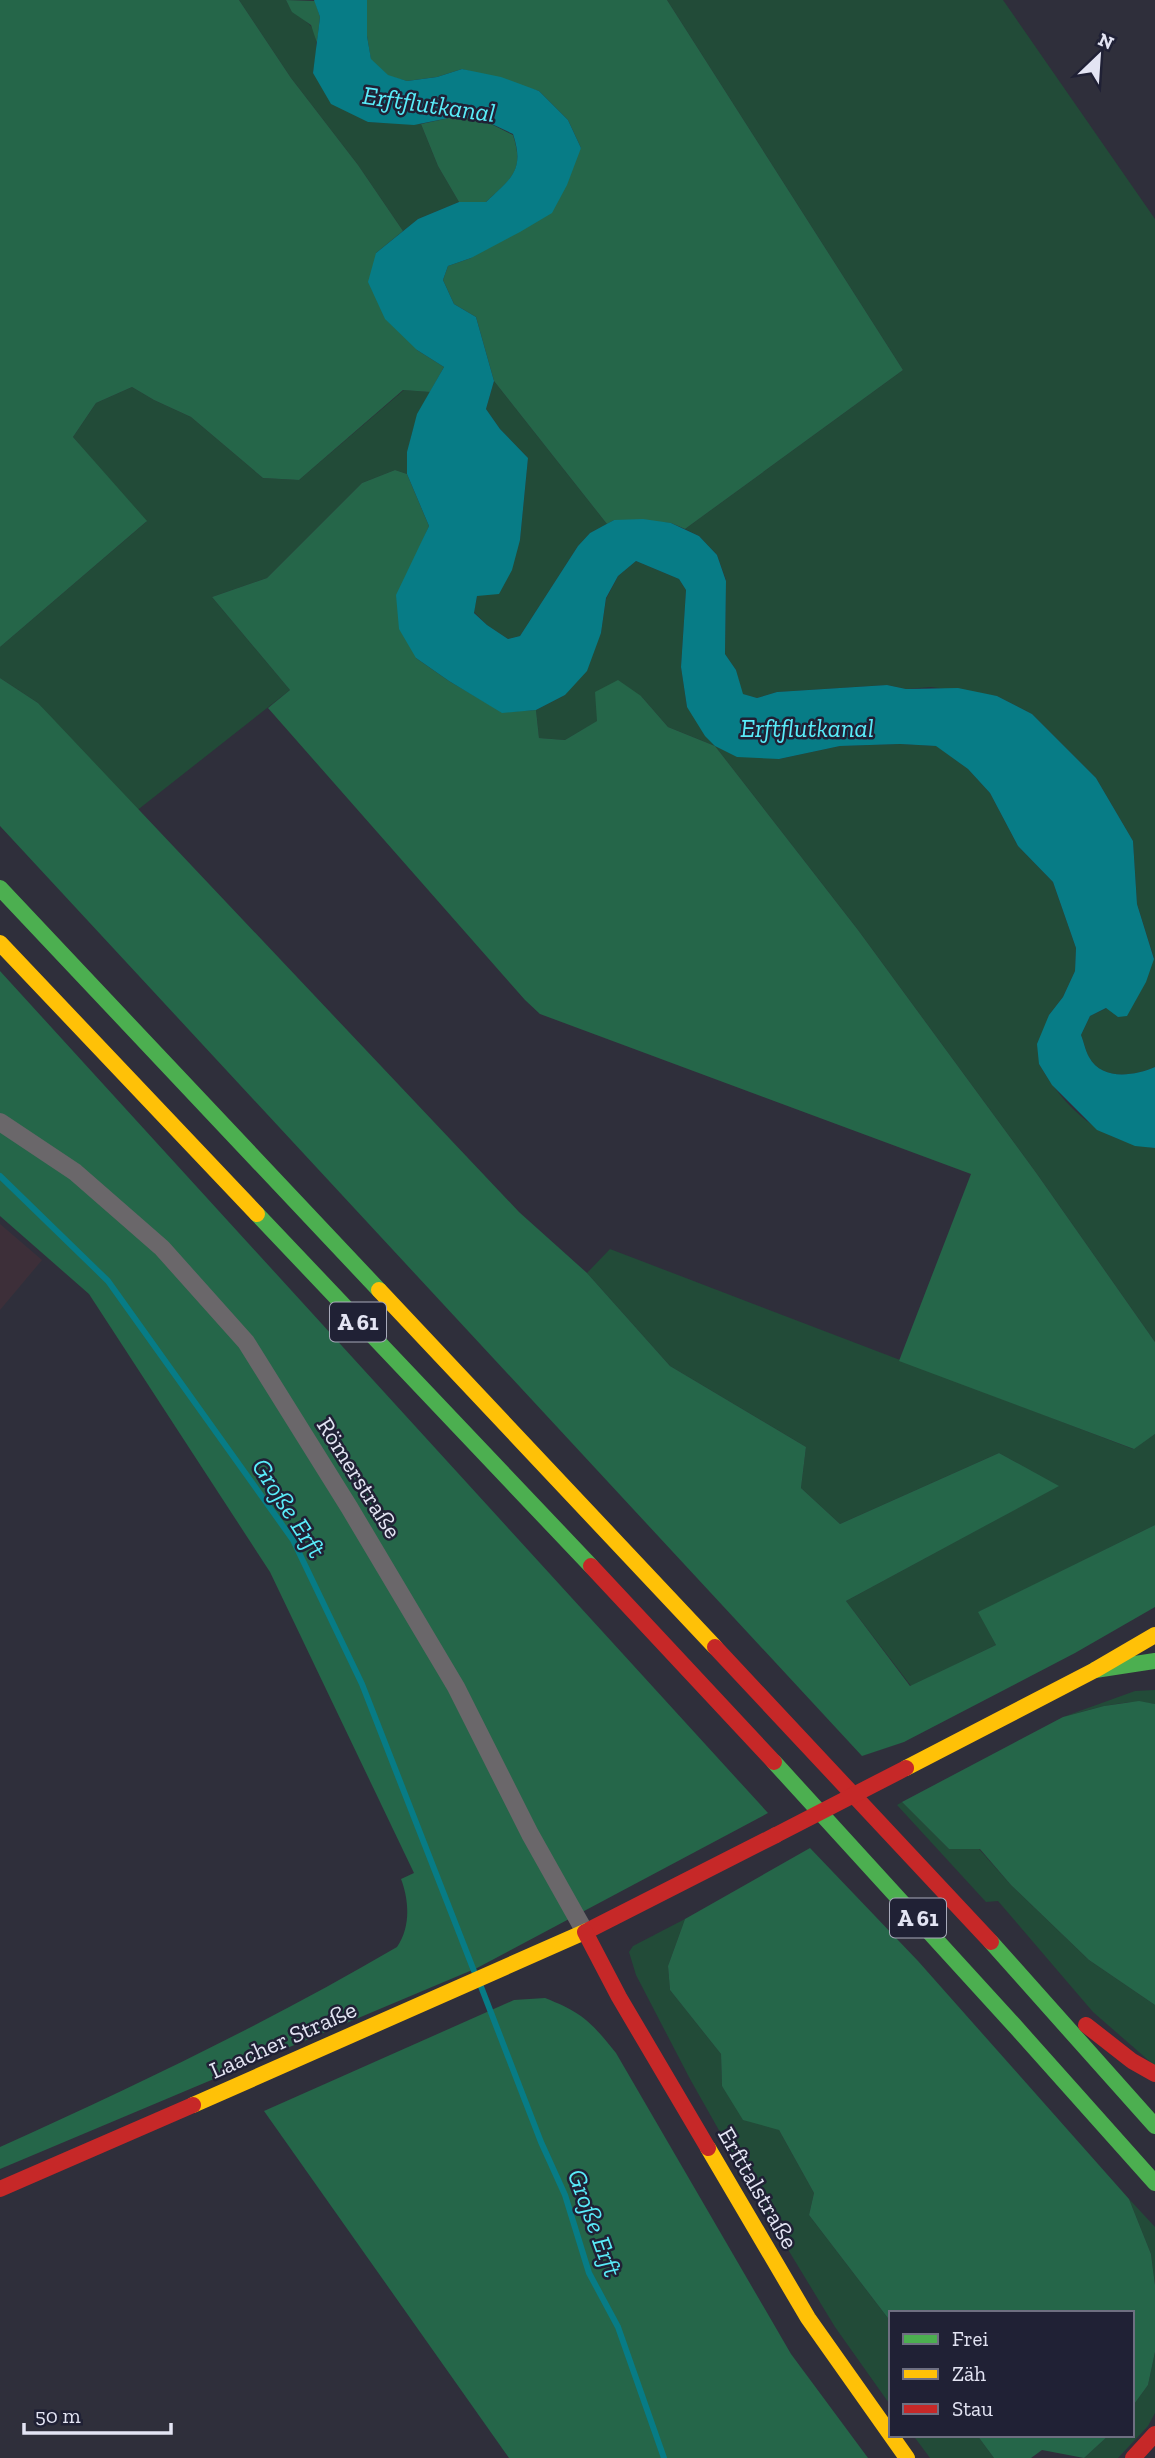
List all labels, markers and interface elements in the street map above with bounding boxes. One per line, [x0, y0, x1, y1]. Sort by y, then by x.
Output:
north arrow [1064, 21, 1134, 91]
text: N [1095, 28, 1117, 55]
water label: Erftflutkanal [361, 79, 497, 129]
water label: Erftflutkanal [740, 712, 874, 744]
road number: A 61 [330, 1302, 386, 1342]
street label: Römerstraße [311, 1412, 408, 1543]
water label: Große Erft [245, 1452, 333, 1564]
road number: A 61 [890, 1898, 946, 1938]
street label: Laacher Straße [205, 1994, 361, 2085]
street label: Erfttalstraße [712, 2122, 805, 2254]
water label: Große Erft [561, 2165, 629, 2281]
legend [889, 2311, 1134, 2437]
text: Frei [952, 2326, 988, 2351]
text: Zäh [952, 2361, 986, 2386]
scale bar [24, 2392, 172, 2436]
text: Stau [952, 2396, 993, 2421]
text: 50 m [35, 2403, 81, 2428]

